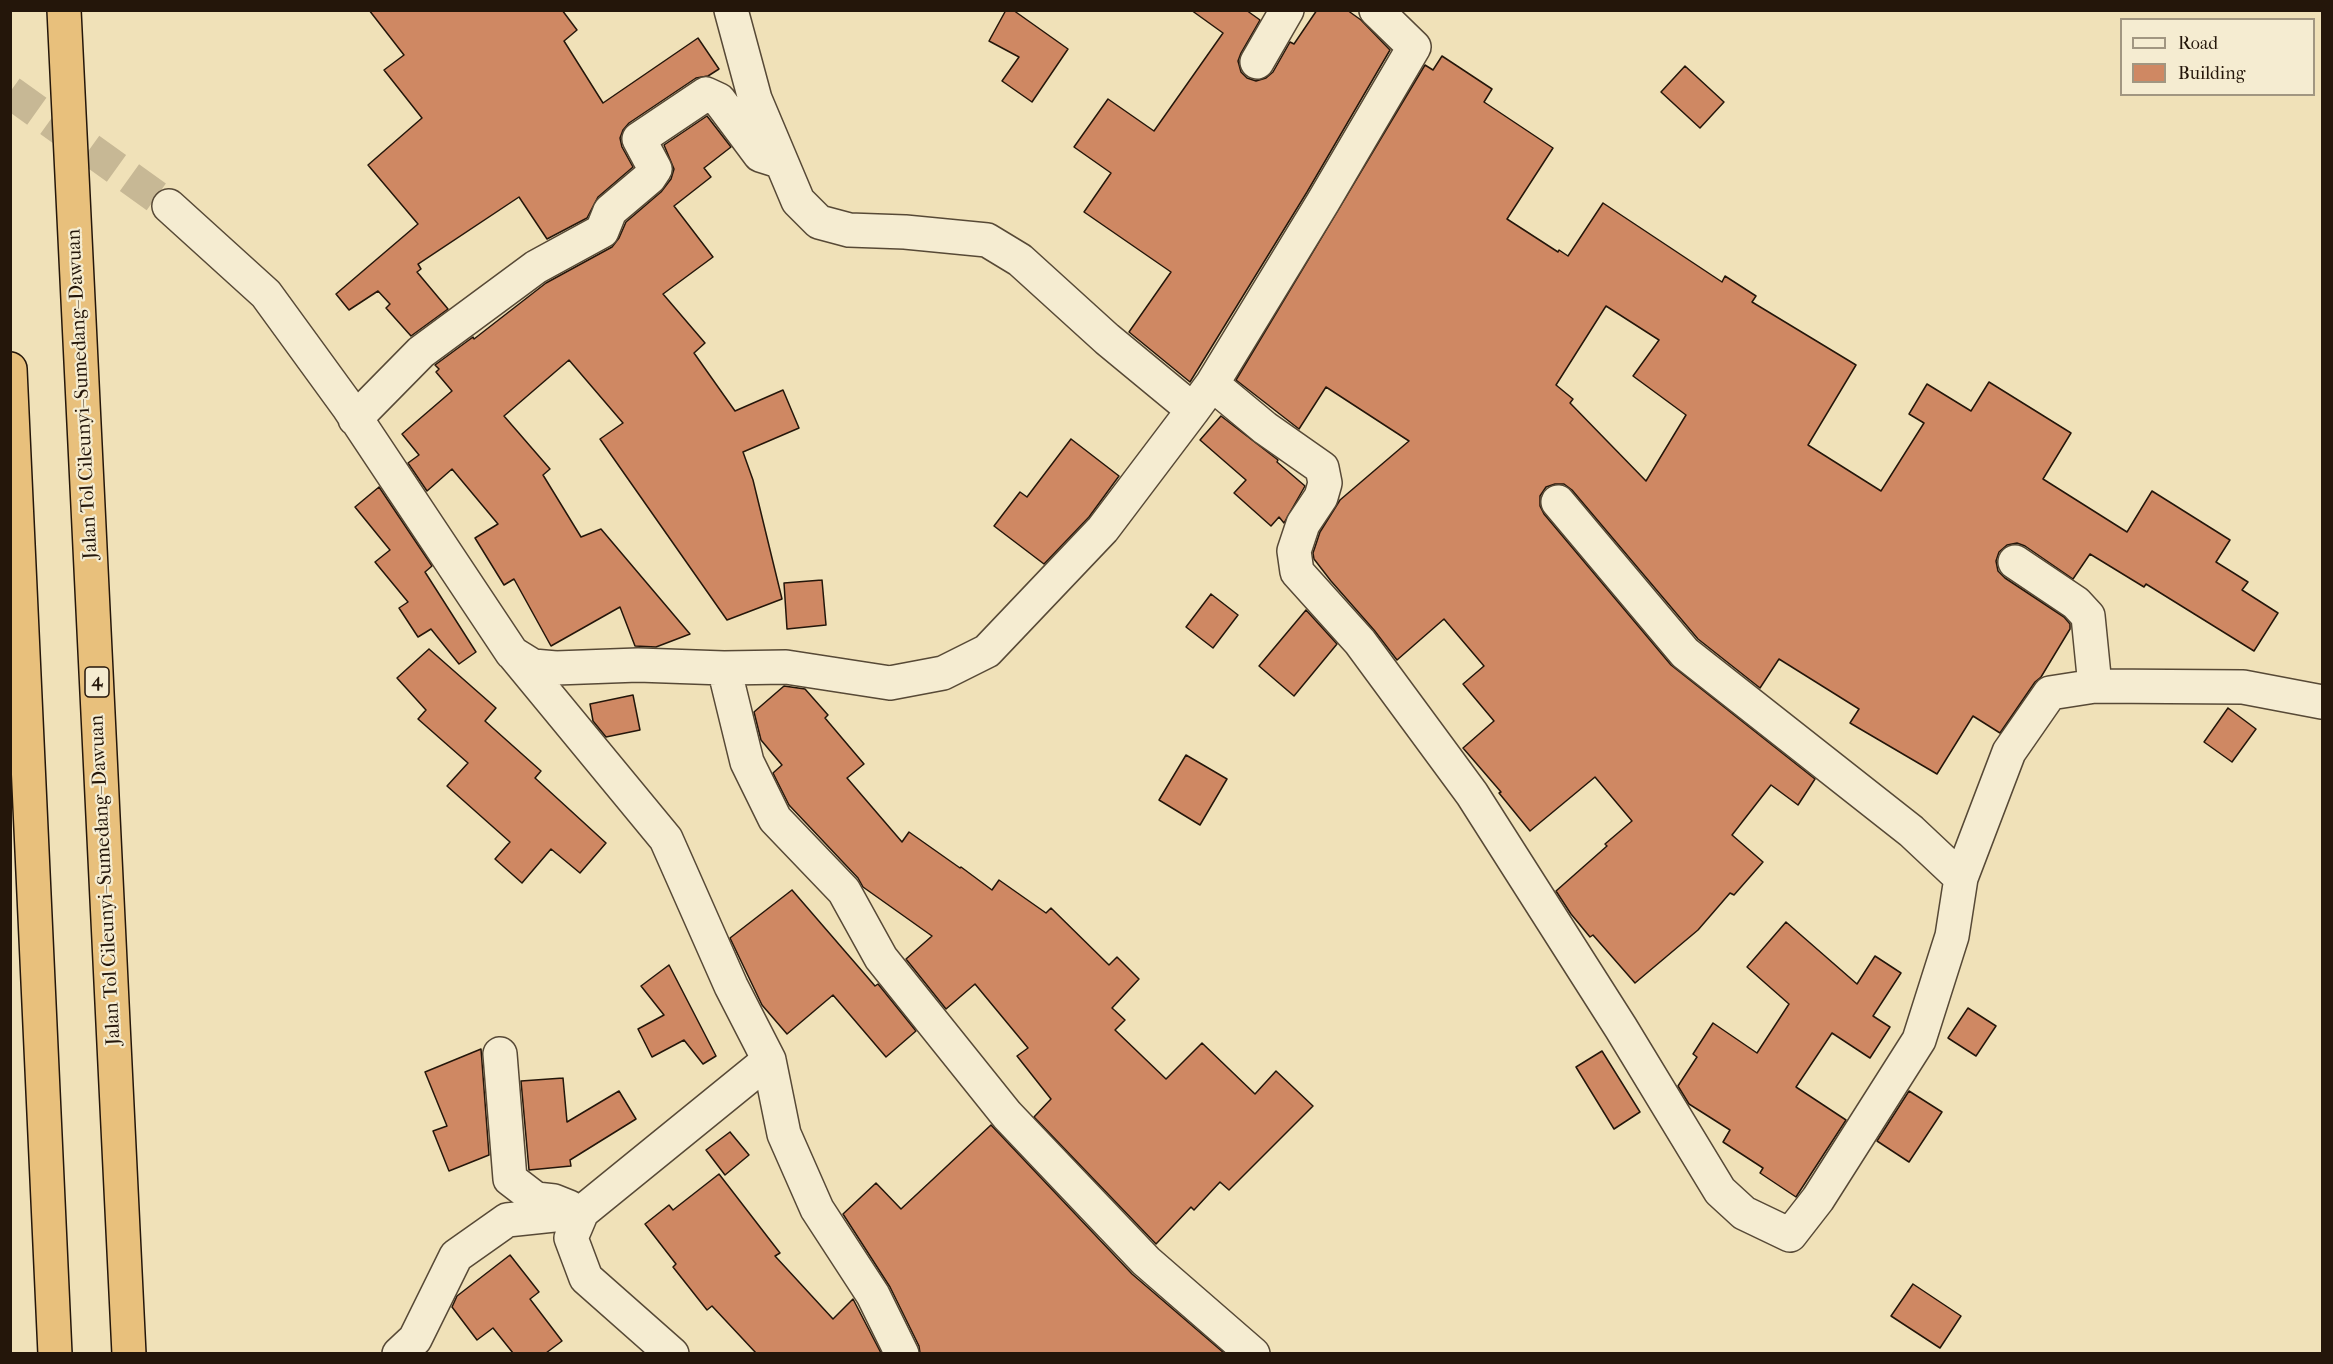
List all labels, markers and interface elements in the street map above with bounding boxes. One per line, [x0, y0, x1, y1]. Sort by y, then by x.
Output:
legend [2120, 18, 2315, 96]
text: Road [2178, 33, 2218, 54]
text: Building [2178, 63, 2245, 84]
street label: Jalan Tol Cileunyi–Sumedang–Dawuan [62, 228, 104, 560]
road number: 4 [85, 667, 109, 697]
street label: Jalan Tol Cileunyi–Sumedang–Dawuan [85, 714, 127, 1046]

